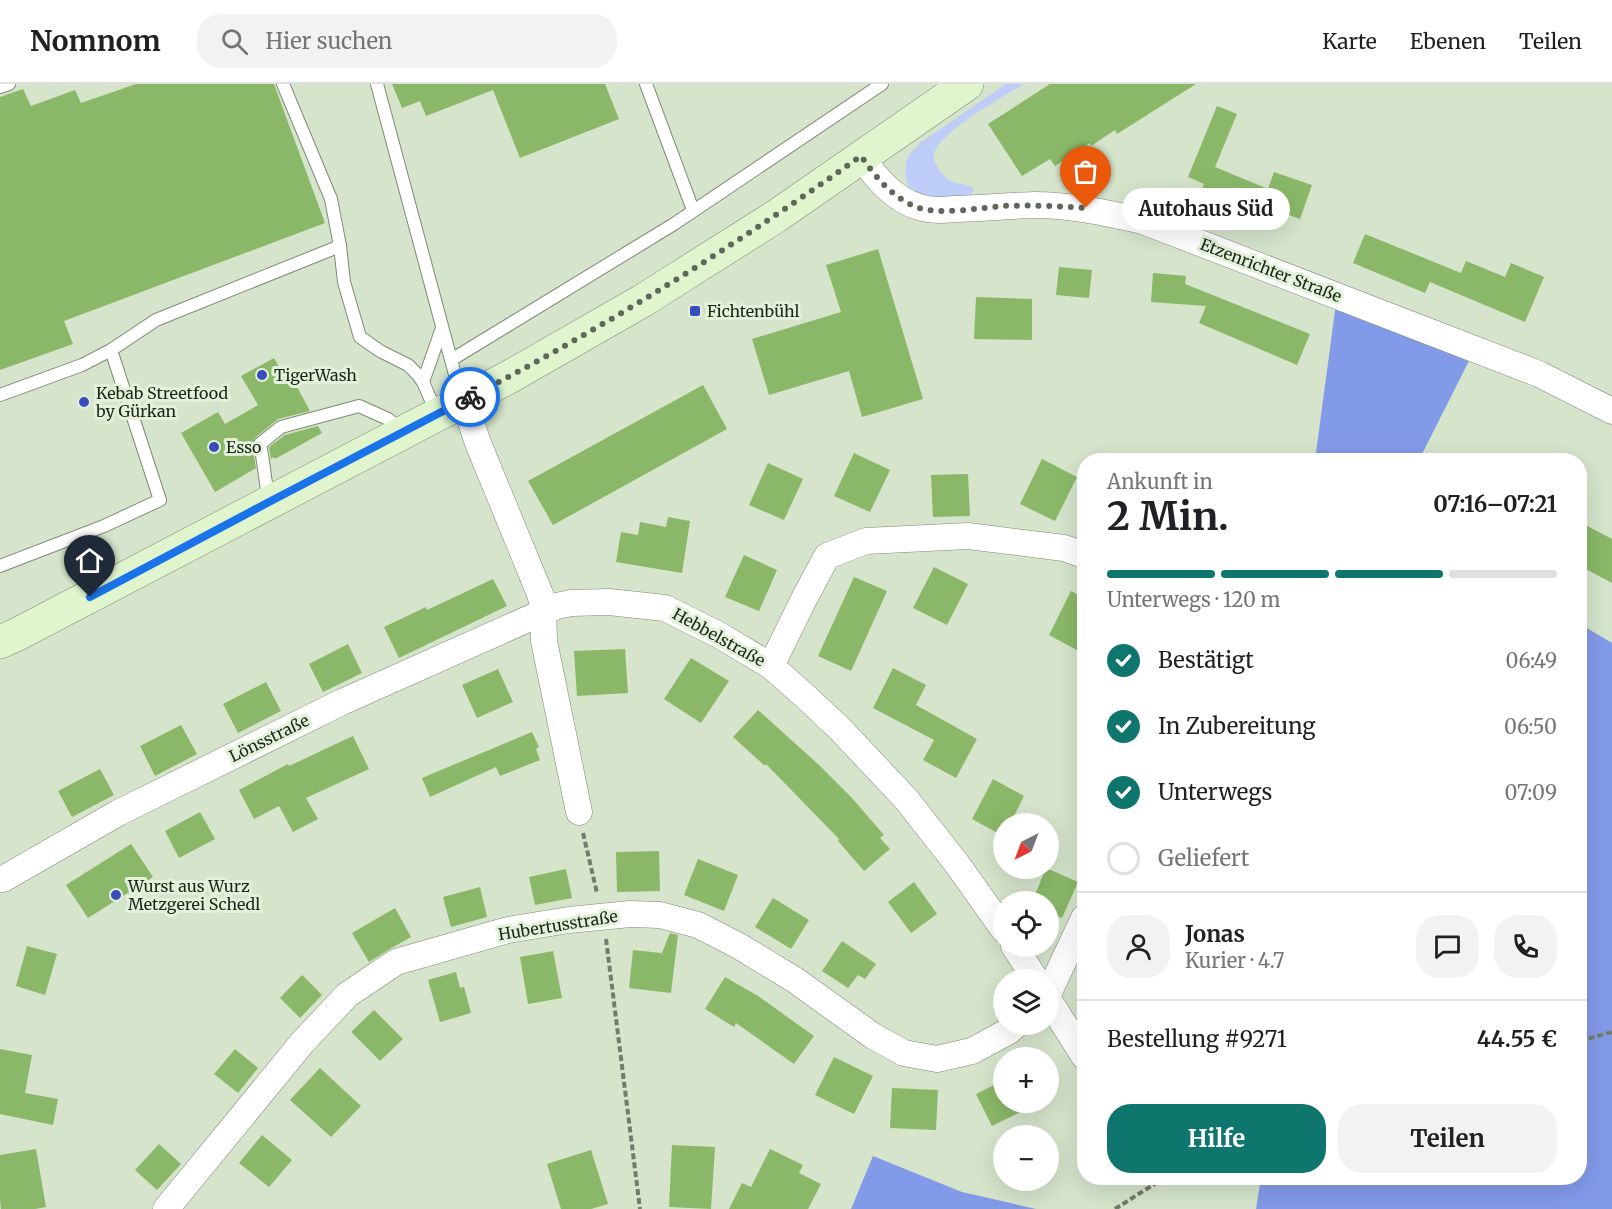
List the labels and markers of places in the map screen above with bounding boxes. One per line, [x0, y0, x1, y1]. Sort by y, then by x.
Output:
pin [1060, 146, 1111, 208]
callout: Autohaus Süd [1122, 187, 1290, 229]
place label: Fichtenbühl [707, 301, 800, 321]
marker: Fichtenbühl [688, 304, 702, 318]
place label: TigerWash [274, 365, 357, 385]
marker: TigerWash [255, 368, 269, 382]
place label: Kebab Streetfood by Gürkan [95, 383, 228, 421]
marker: Kebab Streetfood by Gürkan [77, 395, 91, 409]
place label: Esso [226, 437, 261, 457]
marker: Esso [207, 440, 221, 454]
pin [64, 535, 115, 597]
place label: Wurst aus Wurz Metzgerei Schedl [127, 876, 260, 914]
marker: Wurst aus Wurz Metzgerei Schedl [109, 888, 123, 902]

